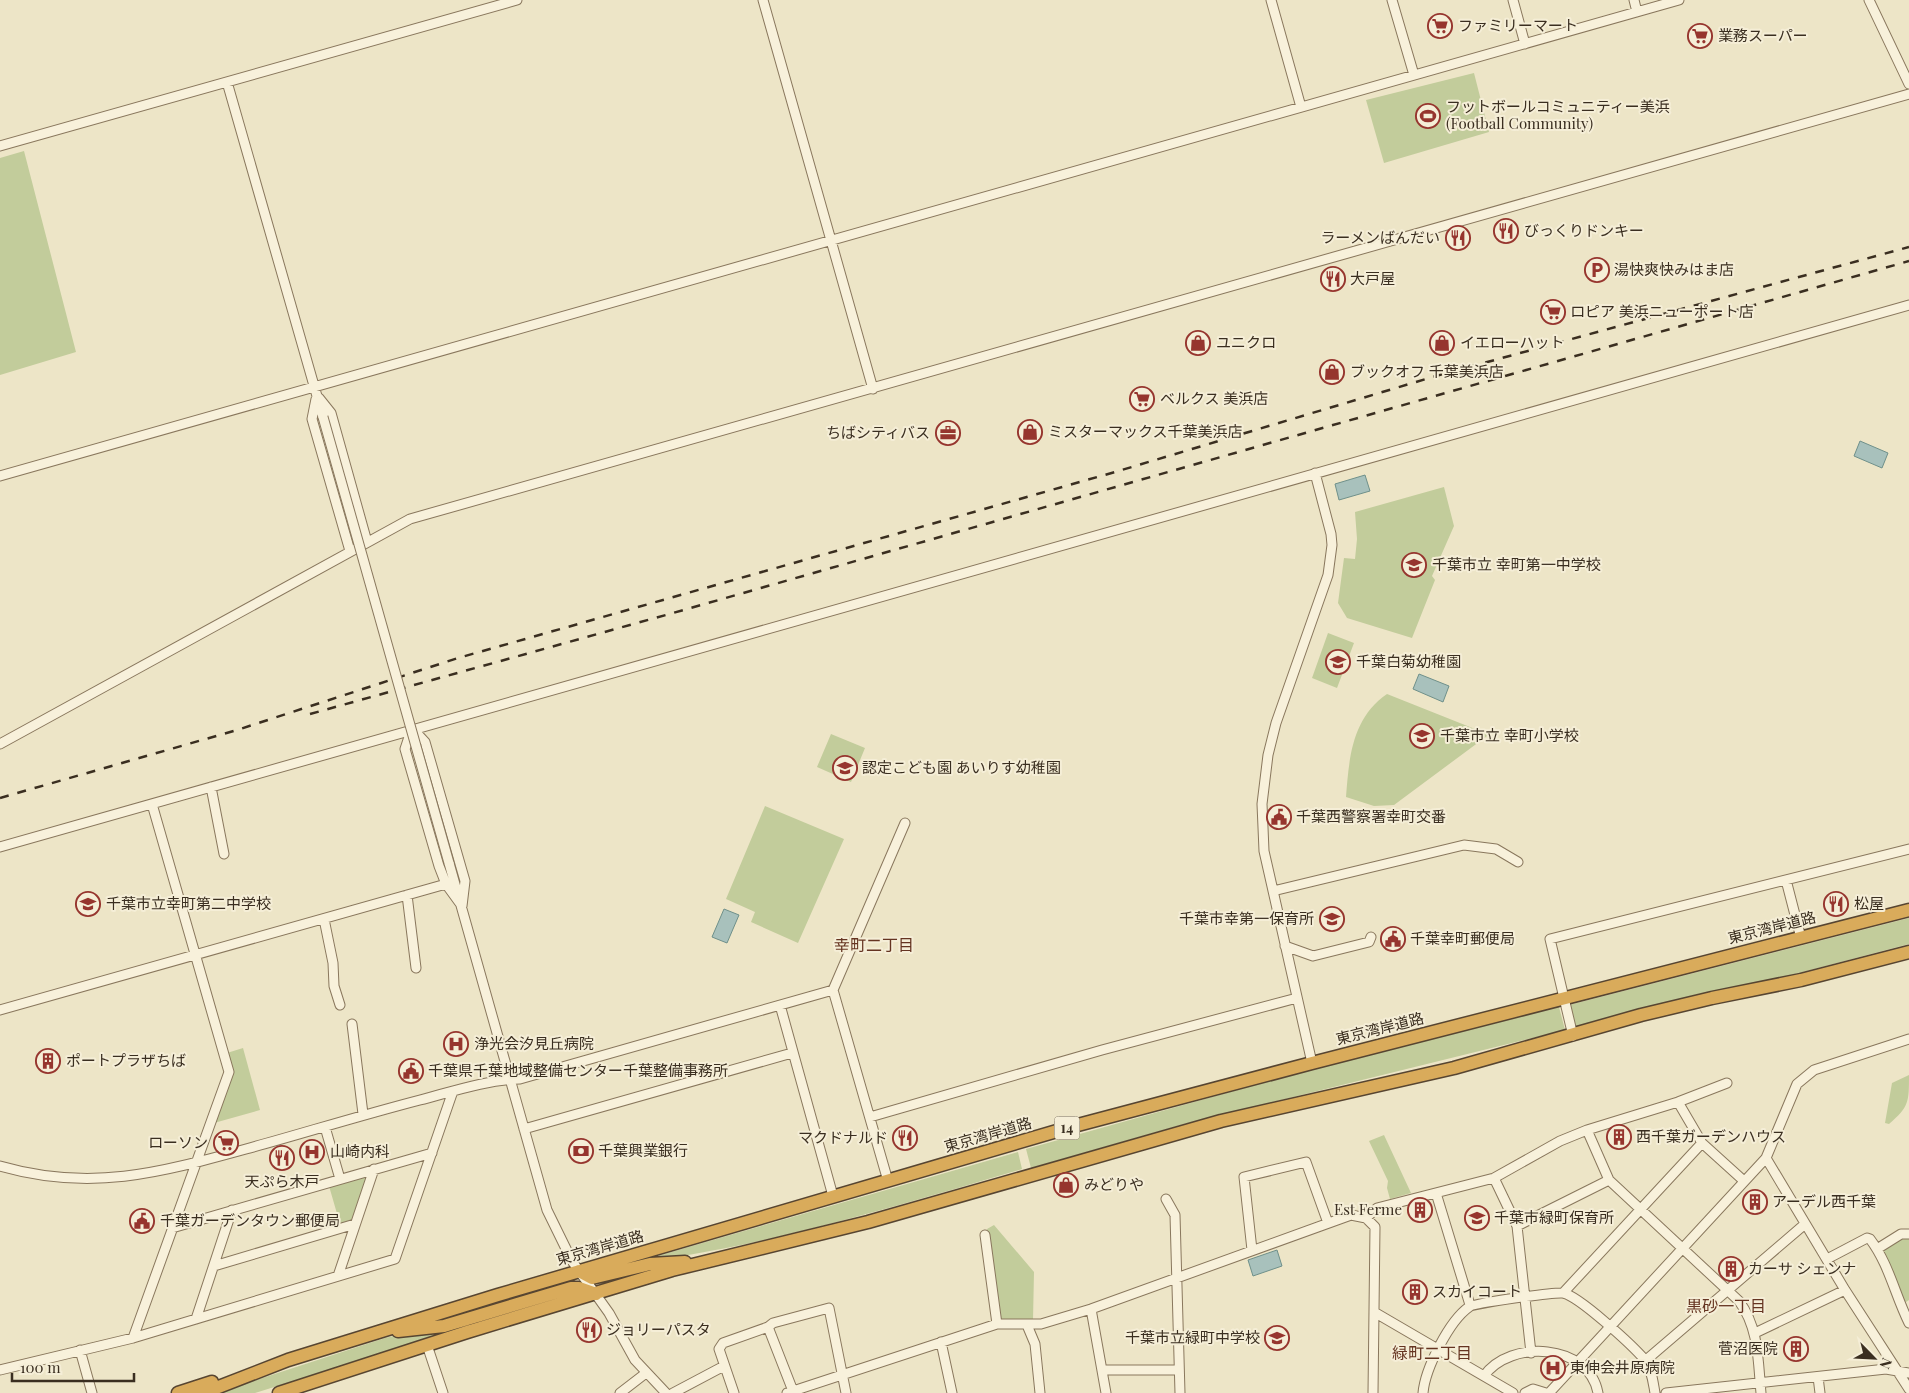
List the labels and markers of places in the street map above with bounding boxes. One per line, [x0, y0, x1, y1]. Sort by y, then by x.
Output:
supermarket icon: ファミリーマート [1427, 13, 1453, 39]
place label: ファミリーマート [1458, 15, 1578, 35]
supermarket icon: 業務スーパー [1687, 23, 1713, 49]
place label: 業務スーパー [1718, 25, 1808, 45]
place label: フットボールコミュニティー美浜 (Football Community) [1446, 96, 1670, 133]
sports icon: フットボールコミュニティー美浜 (Football Community) [1415, 103, 1441, 129]
restaurant icon: びっくりドンキー [1493, 218, 1519, 244]
place label: びっくりドンキー [1524, 220, 1644, 240]
restaurant icon: ラーメンばんだい [1445, 225, 1471, 251]
place label: ラーメンばんだい [1321, 227, 1440, 247]
parking icon: 湯快爽快みはま店 [1584, 257, 1610, 283]
place label: 湯快爽快みはま店 [1614, 259, 1734, 279]
restaurant icon: 大戸屋 [1320, 266, 1346, 292]
place label: 大戸屋 [1350, 268, 1395, 288]
supermarket icon: ロピア 美浜ニューポート店 [1540, 299, 1566, 325]
place label: ロピア 美浜ニューポート店 [1570, 301, 1754, 321]
shop icon: ユニクロ [1185, 330, 1211, 356]
shop icon: イエローハット [1429, 330, 1455, 356]
place label: ユニクロ [1216, 332, 1276, 352]
place label: イエローハット [1460, 332, 1565, 352]
shop icon: ブックオフ 千葉美浜店 [1319, 359, 1345, 385]
place label: ブックオフ 千葉美浜店 [1350, 361, 1504, 381]
supermarket icon: ベルクス 美浜店 [1129, 386, 1155, 412]
place label: ベルクス 美浜店 [1160, 388, 1268, 408]
shop icon: ミスターマックス千葉美浜店 [1017, 419, 1043, 445]
office icon: ちばシティバス [935, 420, 961, 446]
place label: ミスターマックス千葉美浜店 [1048, 421, 1243, 441]
place label: ちばシティバス [826, 422, 930, 442]
school or university icon: 千葉市立 幸町第一中学校 [1401, 552, 1427, 578]
place label: 千葉市立 幸町第一中学校 [1432, 554, 1601, 574]
school or university icon: 千葉白菊幼稚園 [1325, 649, 1351, 675]
place label: 千葉白菊幼稚園 [1356, 651, 1461, 671]
school or university icon: 千葉市立 幸町小学校 [1409, 723, 1435, 749]
place label: 千葉市立 幸町小学校 [1440, 725, 1579, 745]
school or university icon: 認定こども園 あいりす幼稚園 [832, 755, 858, 781]
place label: 認定こども園 あいりす幼稚園 [862, 757, 1061, 777]
public building icon: 千葉西警察署幸町交番 [1266, 804, 1292, 830]
place label: 千葉西警察署幸町交番 [1296, 806, 1446, 826]
school or university icon: 千葉市立幸町第二中学校 [75, 891, 101, 917]
restaurant icon: 松屋 [1823, 891, 1849, 917]
place label: 千葉市立幸町第二中学校 [106, 893, 271, 913]
place label: 松屋 [1854, 893, 1884, 913]
school or university icon: 千葉市幸第一保育所 [1319, 906, 1345, 932]
place label: 千葉市幸第一保育所 [1179, 908, 1314, 928]
public building icon: 千葉幸町郵便局 [1380, 926, 1406, 952]
place label: 千葉幸町郵便局 [1410, 928, 1515, 948]
hospital icon: 浄光会汐見丘病院 [443, 1031, 469, 1057]
place label: 浄光会汐見丘病院 [474, 1033, 594, 1053]
building icon: ポートプラザちば [35, 1048, 61, 1074]
place label: ポートプラザちば [66, 1050, 186, 1070]
public building icon: 千葉県千葉地域整備センター千葉整備事務所 [398, 1058, 424, 1084]
place label: 千葉県千葉地域整備センター千葉整備事務所 [428, 1060, 728, 1080]
building icon: 西千葉ガーデンハウス [1606, 1124, 1632, 1150]
restaurant icon: マクドナルド [892, 1125, 918, 1151]
place label: 西千葉ガーデンハウス [1636, 1126, 1786, 1146]
place label: マクドナルド [798, 1127, 888, 1147]
supermarket icon: ローソン [213, 1130, 239, 1156]
place label: ローソン [148, 1132, 208, 1152]
bank icon: 千葉興業銀行 [568, 1138, 594, 1164]
hospital icon: 山崎内科 [299, 1139, 325, 1165]
place label: 千葉興業銀行 [598, 1140, 688, 1160]
place label: 山崎内科 [330, 1141, 390, 1161]
restaurant icon: 天ぷら木戸 [269, 1145, 295, 1171]
place label: 天ぷら木戸 [244, 1171, 320, 1191]
shop icon: みどりや [1053, 1172, 1079, 1198]
place label: みどりや [1084, 1174, 1144, 1194]
building icon: アーデル西千葉 [1742, 1189, 1768, 1215]
place label: アーデル西千葉 [1772, 1191, 1876, 1211]
building icon: Est Ferme [1407, 1197, 1433, 1223]
place label: Est Ferme [1334, 1199, 1402, 1219]
school or university icon: 千葉市緑町保育所 [1464, 1205, 1490, 1231]
place label: 千葉市緑町保育所 [1494, 1207, 1614, 1227]
public building icon: 千葉ガーデンタウン郵便局 [129, 1208, 155, 1234]
place label: 千葉ガーデンタウン郵便局 [160, 1210, 340, 1230]
building icon: カーサ シェンナ [1718, 1256, 1744, 1282]
place label: カーサ シェンナ [1748, 1258, 1856, 1278]
building icon: スカイコート [1402, 1279, 1428, 1305]
place label: スカイコート [1432, 1281, 1522, 1301]
restaurant icon: ジョリーパスタ [576, 1317, 602, 1343]
place label: ジョリーパスタ [606, 1319, 711, 1339]
school or university icon: 千葉市立緑町中学校 [1264, 1325, 1290, 1351]
place label: 千葉市立緑町中学校 [1125, 1327, 1260, 1347]
building icon: 菅沼医院 [1783, 1336, 1809, 1362]
place label: 菅沼医院 [1718, 1338, 1778, 1358]
hospital icon: 東伸会井原病院 [1540, 1355, 1566, 1381]
place label: 東伸会井原病院 [1570, 1357, 1675, 1377]

